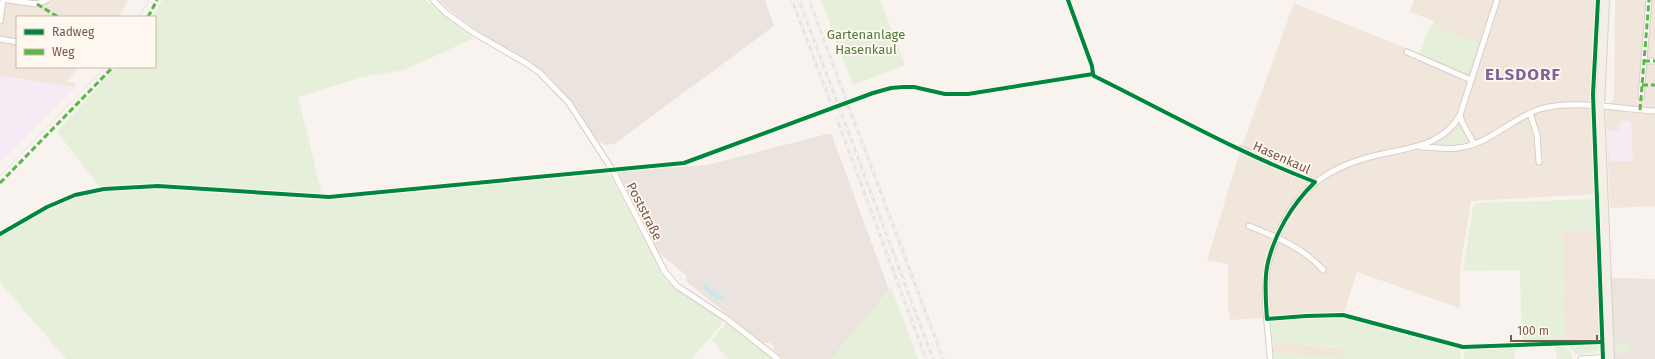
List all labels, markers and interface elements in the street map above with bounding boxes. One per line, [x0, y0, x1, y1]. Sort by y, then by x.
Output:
legend [16, 16, 156, 68]
text: Radweg [52, 25, 95, 39]
park label: Gartenanlage Hasenkaul [827, 27, 905, 57]
text: Weg [52, 45, 75, 59]
district label: ELSDORF [1485, 64, 1561, 85]
street label: Hasenkaul [1251, 138, 1313, 177]
street label: Poststraße [624, 180, 665, 243]
scale bar [1511, 317, 1597, 343]
text: 100 m [1517, 324, 1549, 338]

